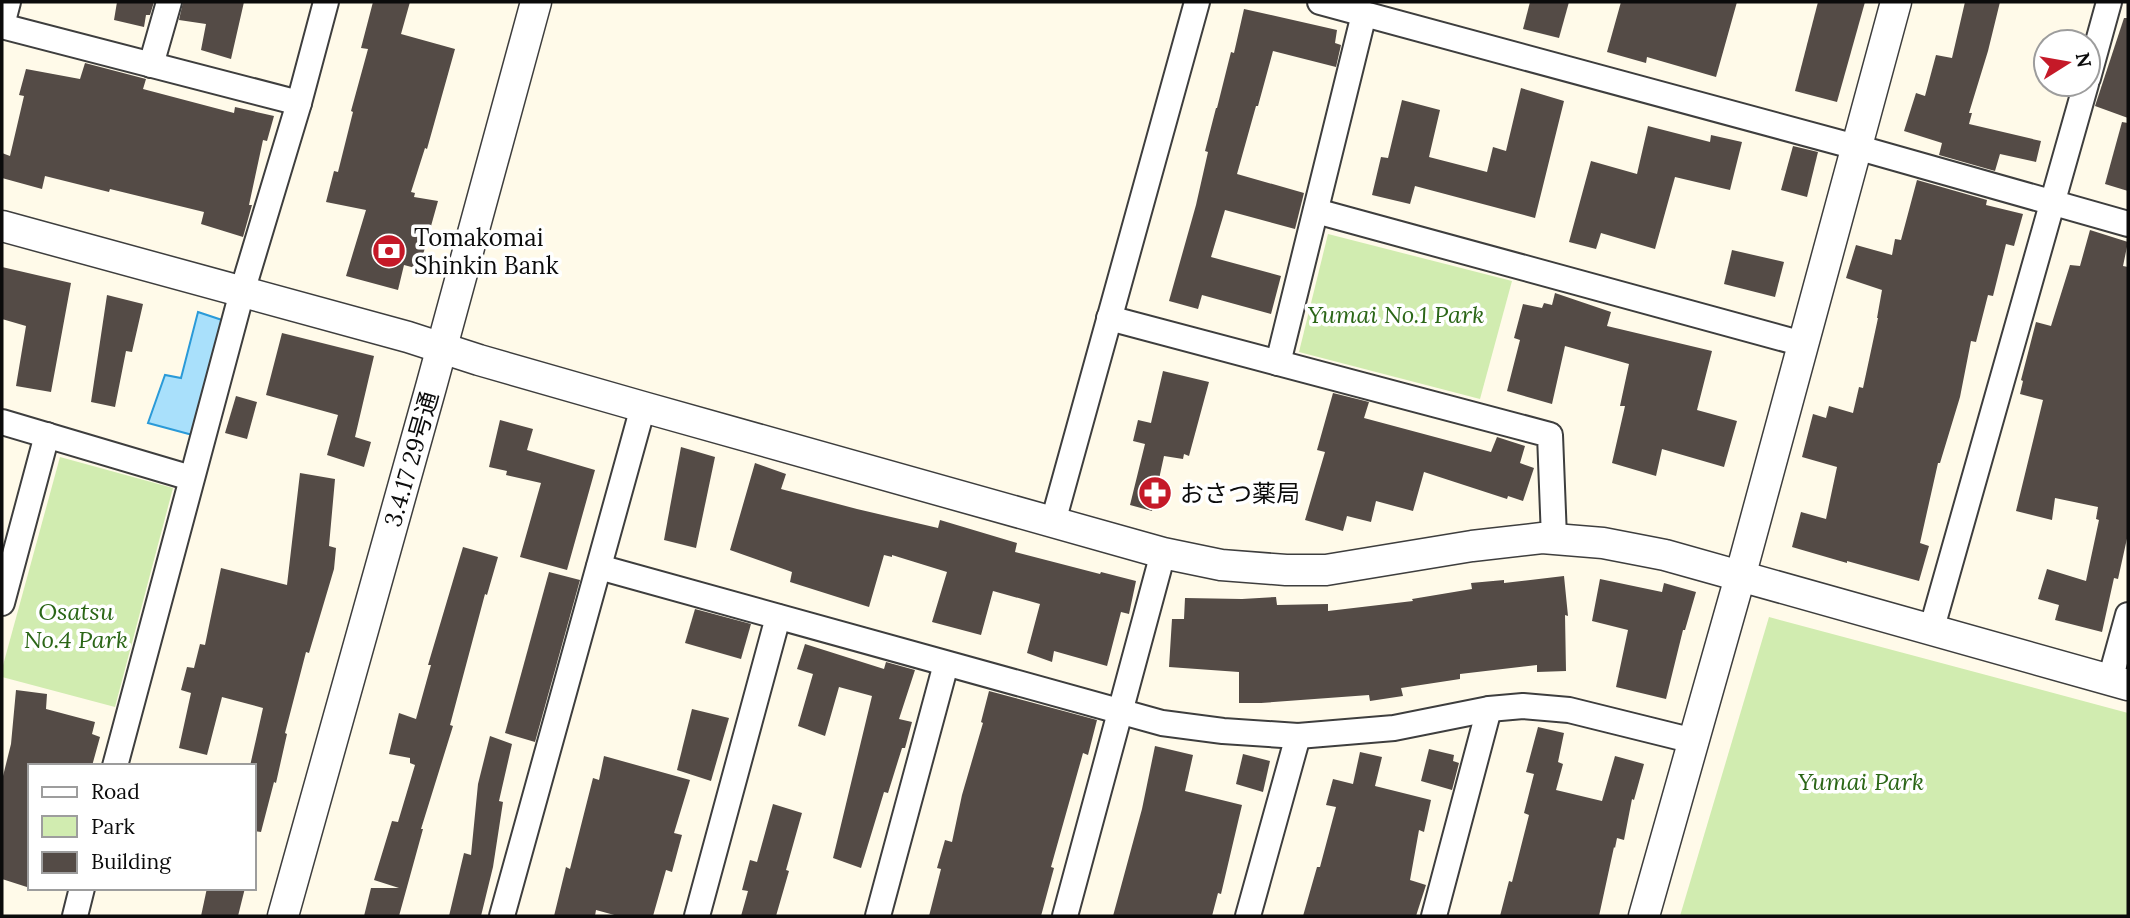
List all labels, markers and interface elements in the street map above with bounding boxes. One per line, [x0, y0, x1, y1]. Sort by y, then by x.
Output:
north arrow [2032, 28, 2102, 98]
text: N [2071, 50, 2097, 70]
place label: Tomakomai Shinkin Bank [414, 222, 559, 281]
bank icon: Tomakomai Shinkin Bank [370, 232, 408, 270]
park label: Yumai No.1 Park [1308, 299, 1484, 330]
street label: 3.4.17 29号通 [377, 388, 445, 530]
pharmacy icon: おさつ薬局 [1136, 474, 1174, 512]
place label: おさつ薬局 [1180, 478, 1300, 509]
park label: Osatsu No.4 Park [24, 596, 128, 655]
legend [28, 764, 256, 890]
park label: Yumai Park [1798, 766, 1924, 797]
text: Road [91, 778, 140, 805]
text: Park [91, 813, 135, 840]
text: Building [91, 848, 171, 875]

